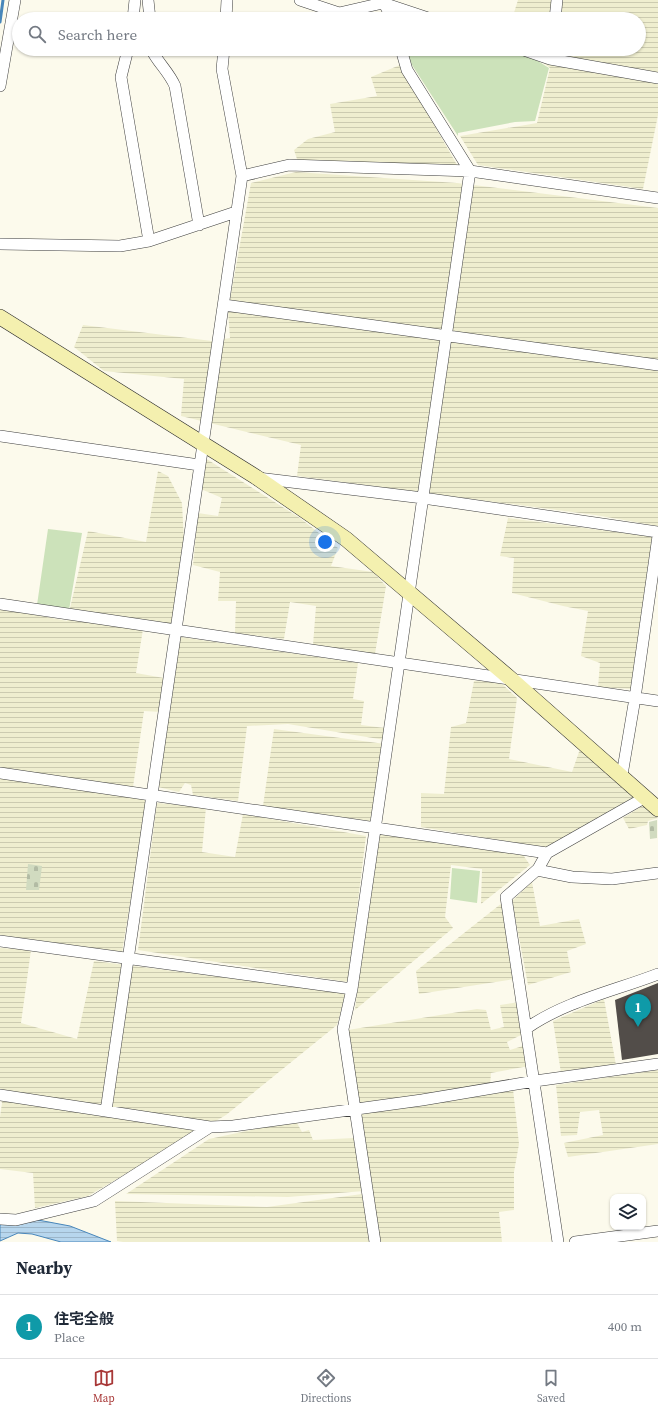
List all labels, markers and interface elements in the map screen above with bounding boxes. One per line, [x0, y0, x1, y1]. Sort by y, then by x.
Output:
search box [12, 12, 646, 56]
icon: search [26, 23, 48, 45]
text: Search here [58, 24, 137, 45]
your location [315, 532, 335, 552]
pin: 1 [625, 994, 651, 1027]
map controls [610, 1194, 646, 1230]
button: layers [610, 1194, 646, 1230]
text: Nearby [16, 1256, 72, 1280]
text: 住宅全般 [54, 1308, 114, 1329]
text: 1 [25, 1318, 33, 1335]
text: 400 m [608, 1318, 642, 1335]
text: Place [54, 1329, 85, 1346]
tab: Map [93, 1367, 115, 1406]
tab: Directions [300, 1367, 351, 1406]
tab: Saved [537, 1367, 565, 1406]

